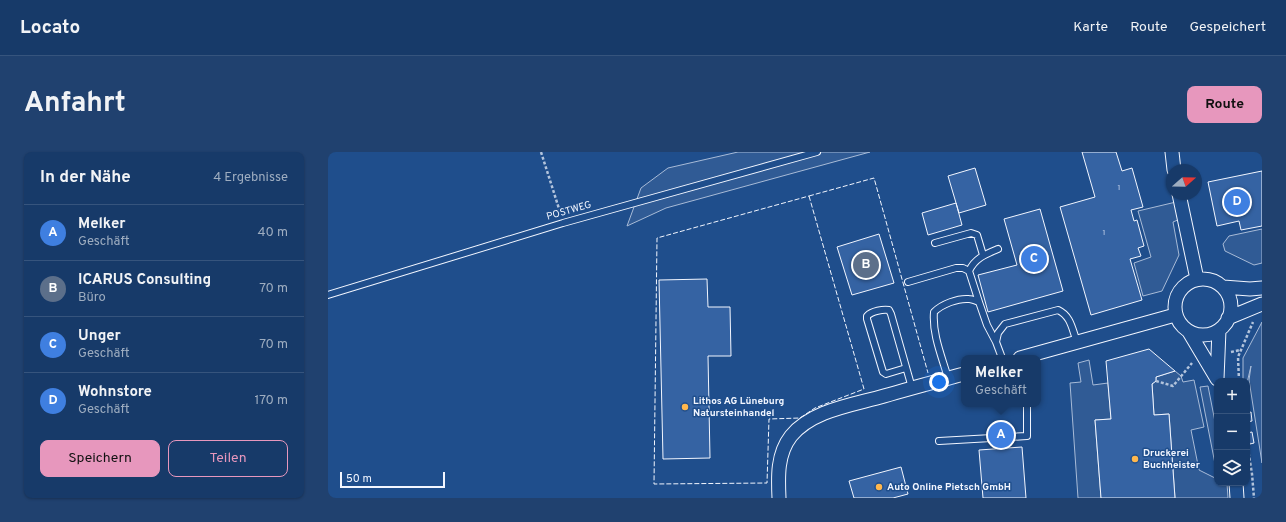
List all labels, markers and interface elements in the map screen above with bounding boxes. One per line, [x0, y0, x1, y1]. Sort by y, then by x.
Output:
text: Locato [20, 16, 80, 40]
text: Karte [1073, 19, 1108, 36]
text: Route [1130, 19, 1167, 36]
text: Gespeichert [1189, 19, 1266, 36]
text: Anfahrt [24, 86, 126, 122]
button: Route [1187, 86, 1262, 123]
north arrow [1166, 164, 1202, 200]
text: In der Nähe [40, 167, 131, 189]
text: 4 Ergebnisse [213, 170, 288, 186]
house number: 1 [1118, 183, 1120, 193]
pin: D [1224, 187, 1250, 217]
street label: POSTWEG [545, 198, 593, 224]
text: Melker [78, 215, 126, 234]
text: A [48, 225, 58, 241]
text: 40 m [258, 225, 288, 241]
house number: 1 [1103, 228, 1105, 238]
text: Geschäft [78, 234, 130, 250]
pin: C [1021, 244, 1047, 274]
pin: B [853, 250, 879, 280]
text: ICARUS Consulting [78, 271, 211, 290]
text: B [49, 281, 57, 297]
text: 70 m [259, 281, 288, 297]
text: Büro [78, 290, 106, 306]
text: Unger [78, 327, 121, 346]
text: C [49, 337, 57, 353]
text: 70 m [259, 337, 288, 353]
text: Geschäft [78, 346, 130, 362]
popup [961, 355, 1041, 407]
text: Melker [975, 364, 1023, 383]
your location [929, 372, 949, 392]
map controls [1214, 378, 1250, 486]
button: + [1214, 378, 1250, 414]
text: Wohnstore [78, 383, 152, 402]
text: Geschäft [975, 383, 1027, 399]
text: D [48, 393, 58, 409]
text: 170 m [254, 393, 288, 409]
place label: Lithos AG Lüneburg Natursteinhandel [693, 395, 784, 420]
text: Geschäft [78, 402, 130, 418]
marker: Lithos AG Lüneburg Natursteinhandel [680, 402, 690, 412]
button: − [1214, 414, 1250, 450]
pin: A [988, 420, 1014, 450]
button: Speichern [40, 440, 160, 477]
button: Teilen [168, 440, 288, 477]
place label: Druckerei Buchheister [1143, 447, 1201, 472]
button: layers [1214, 450, 1250, 486]
marker: Druckerei Buchheister [1130, 454, 1140, 464]
scale bar [340, 470, 445, 489]
text: 50 m [346, 472, 372, 486]
place label: Auto Online Pietsch GmbH [887, 481, 1011, 494]
marker: Auto Online Pietsch GmbH [874, 482, 884, 492]

